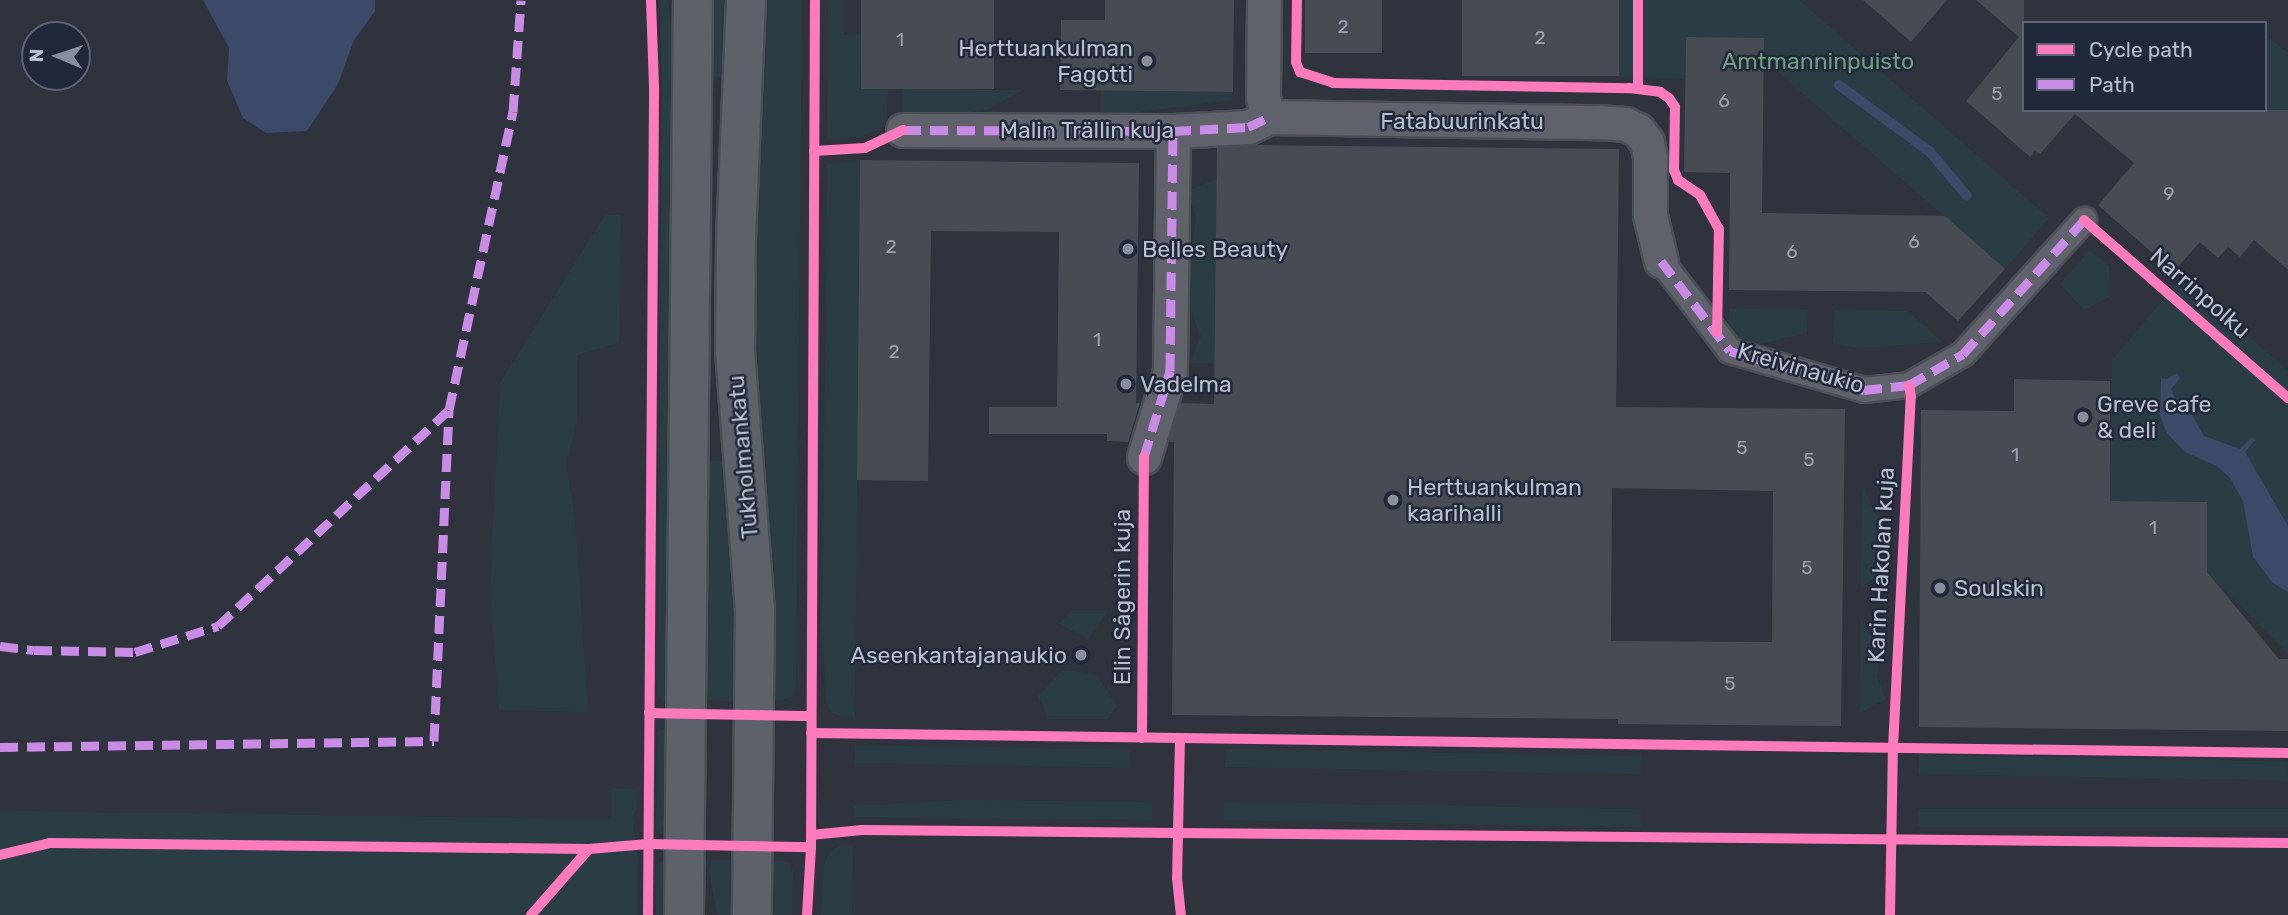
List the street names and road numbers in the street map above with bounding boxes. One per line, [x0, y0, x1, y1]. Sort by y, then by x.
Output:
street label: Fatabuurinkatu [1380, 107, 1544, 135]
street label: Malin Trällin kuja [999, 116, 1175, 144]
street label: Narrinpolku [2144, 242, 2256, 344]
street label: Kreivinaukio [1735, 337, 1867, 399]
street label: Tukholmankatu [722, 374, 764, 540]
street label: Karin Hakolan kuja [1862, 466, 1900, 664]
street label: Elin Sågerin kuja [1108, 509, 1136, 685]

